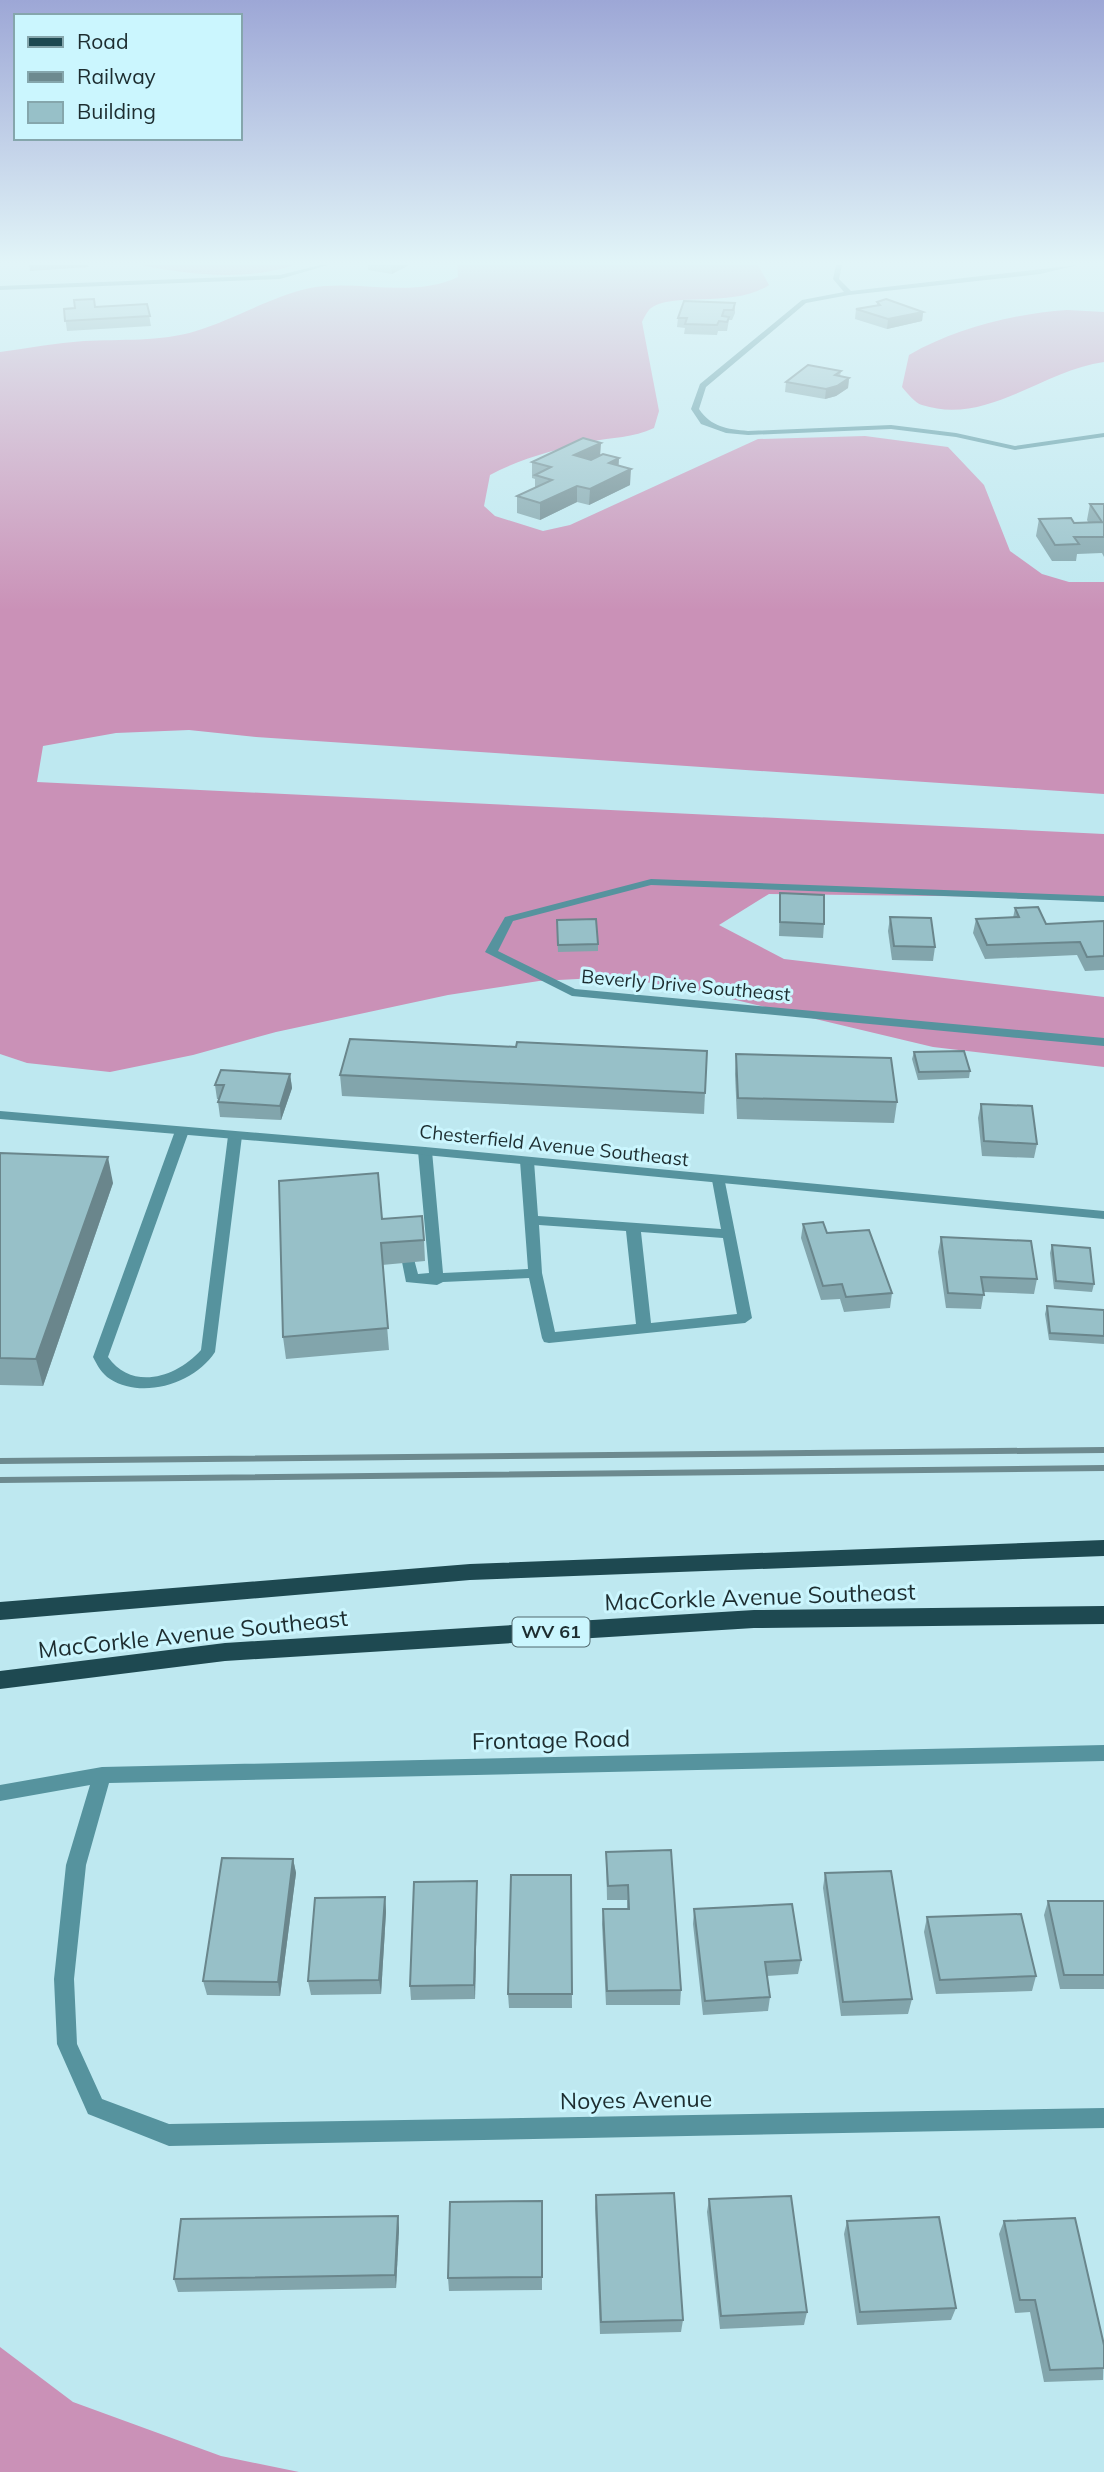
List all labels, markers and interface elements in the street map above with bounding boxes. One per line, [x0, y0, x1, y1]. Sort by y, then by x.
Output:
legend [14, 14, 242, 140]
text: Road [77, 28, 128, 54]
text: Railway [77, 63, 156, 89]
text: Building [77, 98, 156, 124]
street label: Beverly Drive Southeast [580, 964, 792, 1006]
street label: Chesterfield Avenue Southeast [418, 1119, 690, 1171]
street label: MacCorkle Avenue Southeast [604, 1577, 916, 1616]
street label: MacCorkle Avenue Southeast [37, 1603, 349, 1664]
road number: WV 61 [512, 1618, 590, 1646]
street label: Frontage Road [472, 1724, 630, 1755]
street label: Noyes Avenue [560, 2084, 712, 2115]

